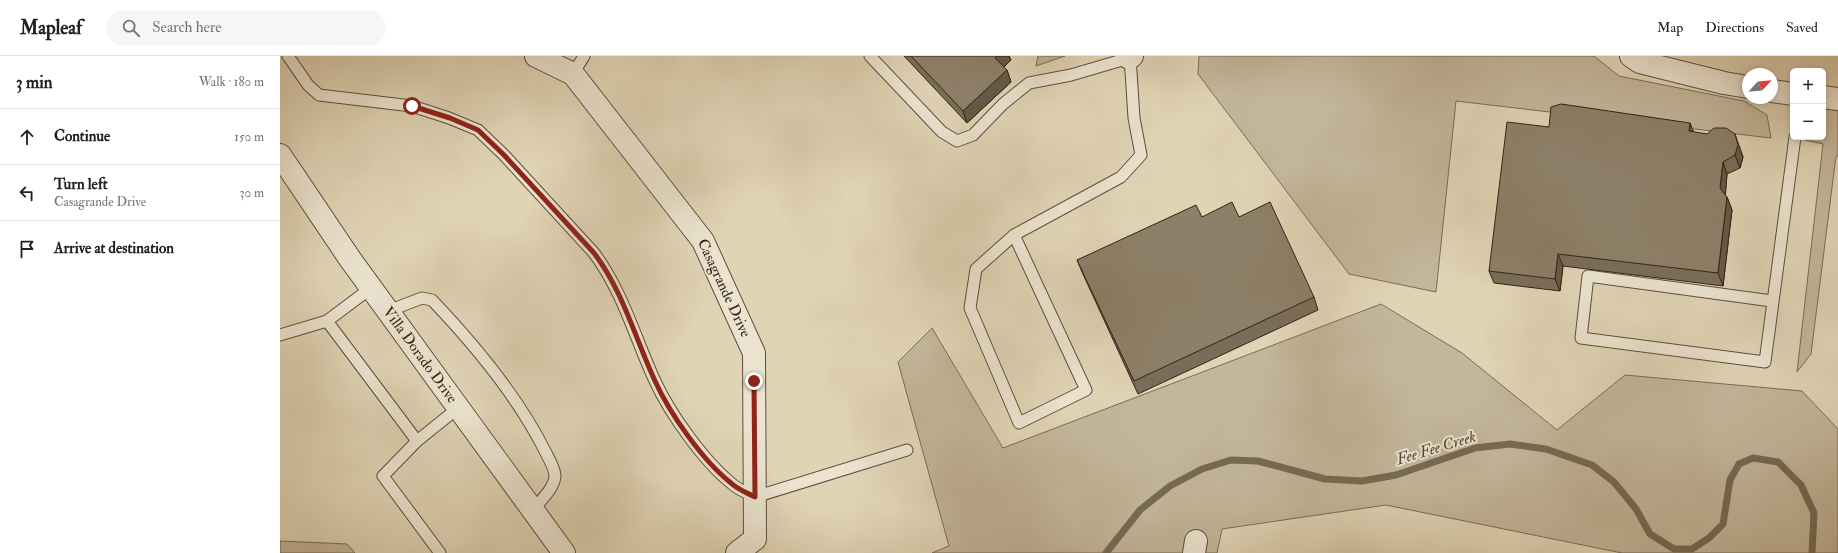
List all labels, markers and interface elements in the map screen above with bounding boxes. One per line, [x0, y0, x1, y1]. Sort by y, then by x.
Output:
search box [106, 10, 386, 46]
text: Mapleaf [20, 16, 82, 40]
icon: search [120, 17, 142, 39]
text: Search here [152, 18, 222, 37]
text: Map [1657, 19, 1683, 36]
text: Directions [1705, 19, 1764, 36]
text: Saved [1786, 19, 1818, 36]
north arrow [1742, 68, 1778, 104]
map controls [1790, 68, 1826, 140]
button: + [1790, 68, 1826, 104]
text: 3 min [16, 72, 53, 93]
text: Walk · 180 m [199, 74, 264, 90]
route start [403, 97, 421, 115]
button: − [1790, 104, 1826, 140]
icon: ahead [16, 126, 38, 148]
text: Continue [54, 127, 110, 146]
text: 150 m [234, 129, 264, 145]
text: Turn left [54, 175, 108, 194]
icon: left [16, 182, 38, 204]
text: 30 m [240, 185, 264, 201]
text: Casagrande Drive [54, 194, 146, 210]
street label: Casagrande Drive [693, 236, 755, 340]
icon: arrive [16, 238, 38, 260]
text: Arrive at destination [54, 239, 174, 258]
street label: Villa Dorado Drive [379, 303, 461, 407]
route end [745, 372, 763, 390]
water label: Fee Fee Creek [1393, 426, 1479, 470]

